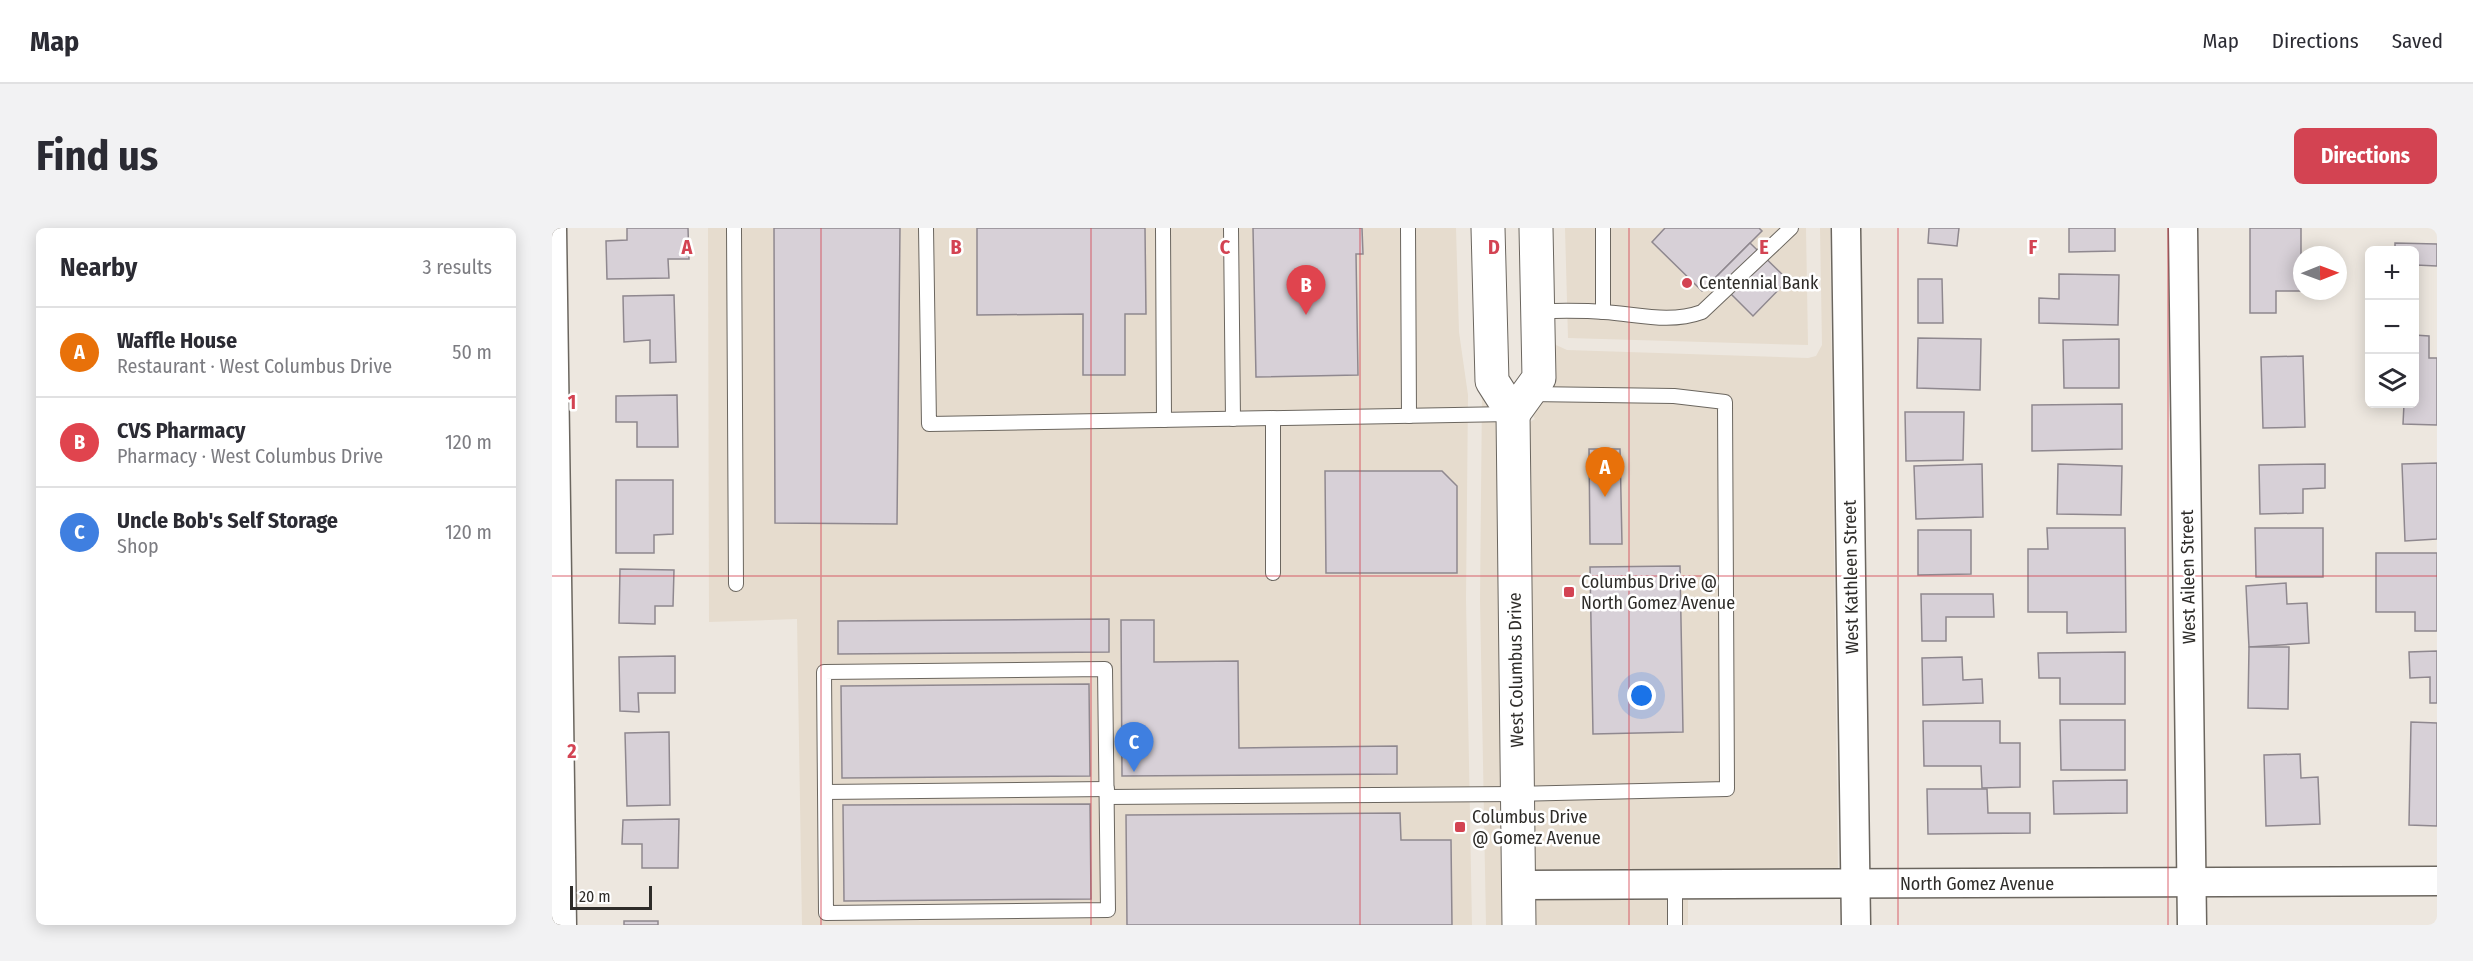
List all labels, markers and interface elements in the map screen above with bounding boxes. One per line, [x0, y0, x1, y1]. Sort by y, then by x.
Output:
text: Map [30, 25, 79, 58]
text: Map [2202, 28, 2239, 54]
text: Directions [2272, 28, 2359, 54]
text: Saved [2392, 28, 2443, 54]
button: Directions [2294, 128, 2437, 184]
text: Find us [36, 131, 158, 181]
text: A [681, 235, 694, 259]
text: B [950, 235, 962, 259]
text: C [1220, 235, 1231, 259]
text: D [1488, 235, 1500, 259]
text: E [1759, 235, 1769, 259]
text: F [2029, 235, 2038, 259]
north arrow [2293, 246, 2347, 300]
map controls [2365, 246, 2419, 408]
button: + [2365, 246, 2419, 300]
text: Nearby [60, 252, 137, 283]
text: 3 results [423, 255, 492, 279]
pin: B [1286, 266, 1326, 315]
place label: Centennial Bank [1699, 272, 1819, 294]
marker: Centennial Bank [1680, 276, 1694, 290]
button: − [2365, 300, 2419, 354]
text: Waffle House [117, 327, 237, 354]
text: A [74, 340, 85, 364]
text: 50 m [452, 340, 492, 364]
text: Restaurant · West Columbus Drive [117, 354, 392, 378]
button: layers [2365, 354, 2419, 408]
text: 1 [568, 390, 576, 414]
text: CVS Pharmacy [117, 417, 246, 444]
text: B [74, 430, 85, 454]
text: 120 m [445, 430, 492, 454]
text: Pharmacy · West Columbus Drive [117, 444, 383, 468]
pin: A [1586, 448, 1624, 497]
street label: West Kathleen Street [1839, 500, 1863, 654]
text: Uncle Bob's Self Storage [117, 507, 338, 534]
street label: West Aileen Street [2176, 509, 2200, 644]
text: C [74, 520, 85, 544]
text: 120 m [445, 520, 492, 544]
text: Shop [117, 534, 159, 558]
place label: Columbus Drive @ North Gomez Avenue [1581, 571, 1735, 614]
marker: Columbus Drive @ North Gomez Avenue [1562, 585, 1576, 599]
street label: West Columbus Drive [1504, 592, 1528, 748]
your location [1627, 681, 1656, 710]
pin: C [1114, 722, 1154, 772]
text: 2 [566, 739, 577, 763]
place label: Columbus Drive @ Gomez Avenue [1472, 806, 1601, 849]
marker: Columbus Drive @ Gomez Avenue [1453, 820, 1467, 834]
street label: North Gomez Avenue [1900, 873, 2054, 895]
scale bar [570, 883, 652, 910]
text: 20 m [579, 887, 610, 906]

